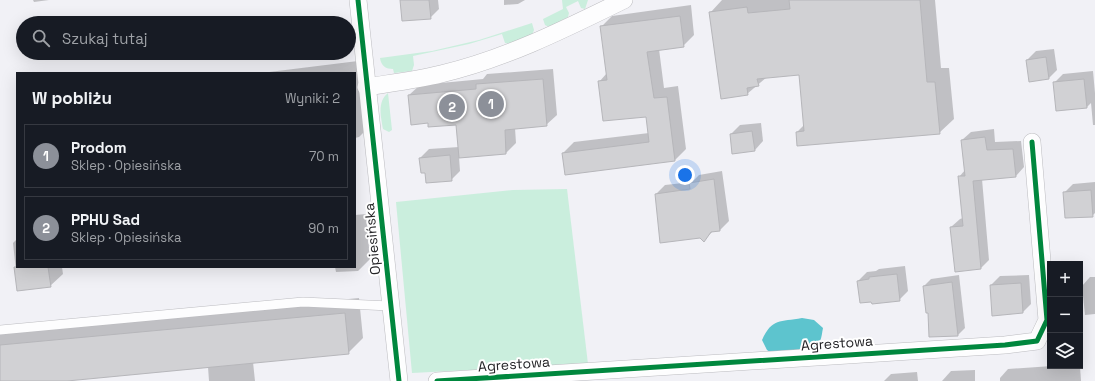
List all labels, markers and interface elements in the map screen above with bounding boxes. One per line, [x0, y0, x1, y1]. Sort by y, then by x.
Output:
search box [16, 16, 356, 60]
icon: search [30, 27, 52, 49]
text: Szukaj tutaj [62, 29, 148, 48]
text: W pobliżu [32, 87, 112, 109]
pin: 1 [478, 89, 504, 119]
text: Wyniki: 2 [285, 90, 340, 107]
pin: 2 [439, 92, 465, 122]
text: Prodom [71, 138, 126, 157]
text: 1 [43, 148, 49, 165]
text: 70 m [309, 148, 339, 165]
text: Sklep · Opiesińska [71, 157, 181, 174]
your location [675, 165, 695, 185]
street label: Opiesińska [360, 202, 384, 276]
text: PPHU Sad [71, 210, 140, 229]
text: 2 [42, 220, 50, 237]
text: 90 m [308, 220, 339, 237]
text: Sklep · Opiesińska [71, 229, 181, 246]
map controls [1047, 261, 1083, 369]
button: + [1047, 261, 1083, 297]
button: − [1047, 297, 1083, 333]
street label: Agrestowa [800, 332, 874, 354]
button: layers [1047, 333, 1083, 369]
street label: Agrestowa [477, 353, 551, 375]

